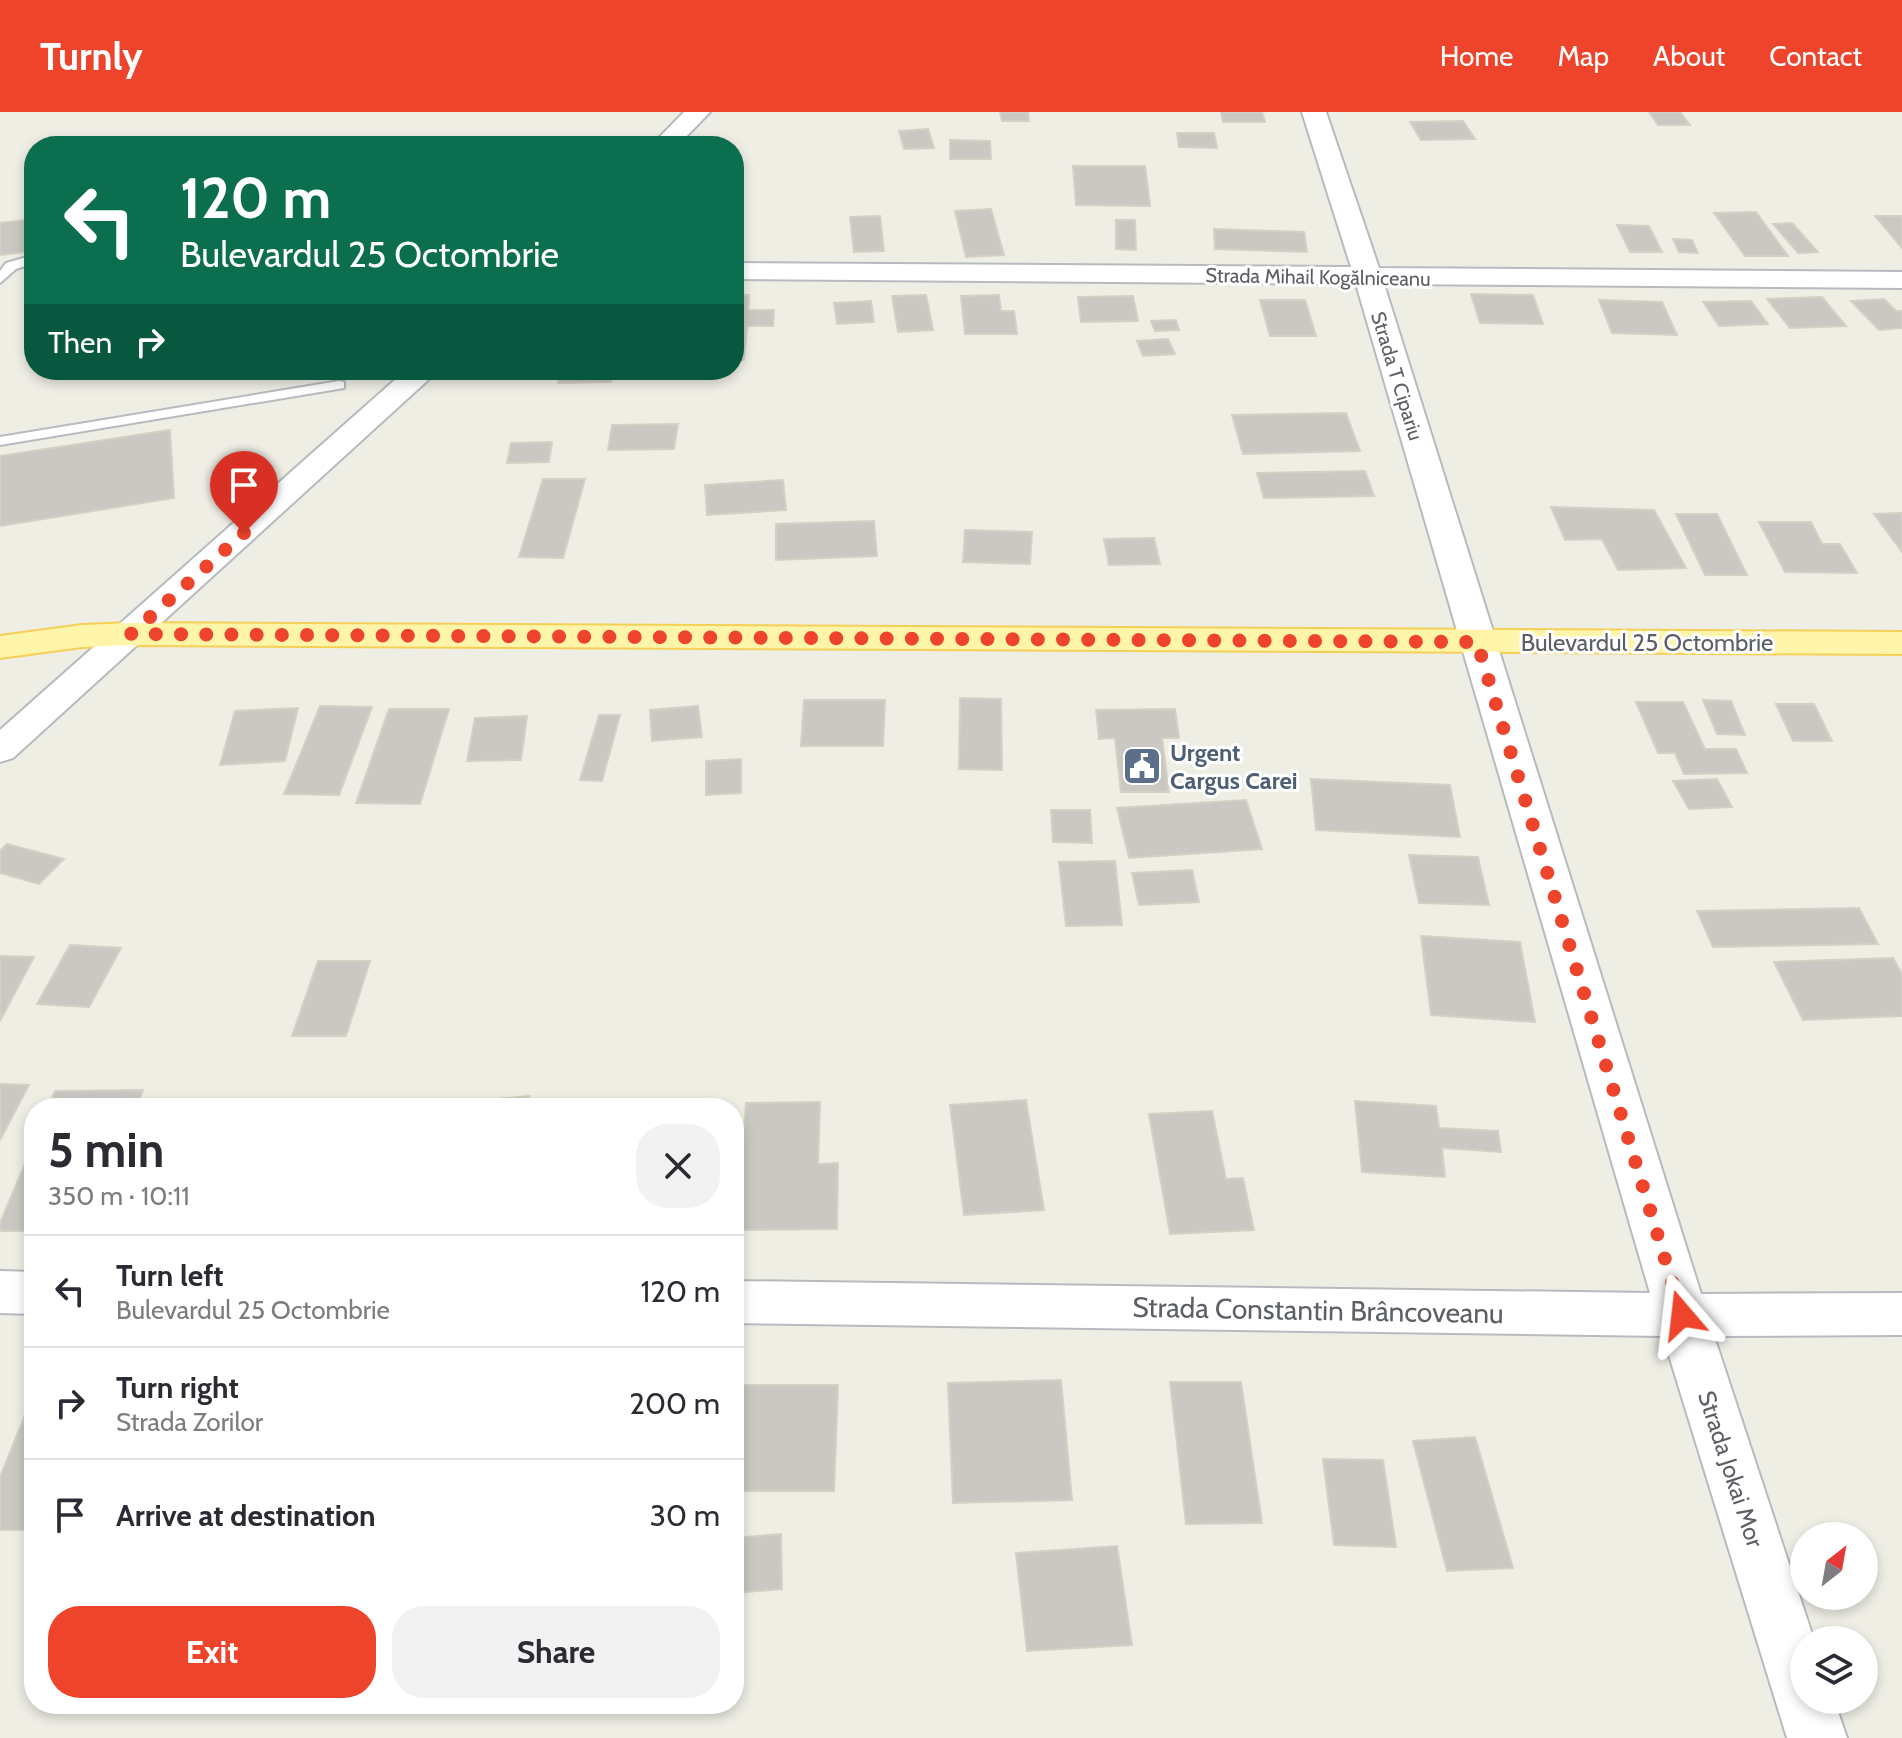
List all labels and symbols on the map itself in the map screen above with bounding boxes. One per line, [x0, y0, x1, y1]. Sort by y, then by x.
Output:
street label: Strada Mihail Kogălniceanu [1205, 263, 1431, 291]
street label: Strada T Cipariu [1366, 309, 1428, 443]
pin [210, 451, 278, 533]
street label: Bulevardul 25 Octombrie [1521, 628, 1773, 657]
place label: Urgent Cargus Carei [1170, 738, 1298, 795]
public building icon: Urgent Cargus Carei [1121, 745, 1163, 787]
position arrow [1640, 1273, 1724, 1357]
street label: Strada Constantin Brâncoveanu [1132, 1290, 1504, 1330]
street label: Strada Jokai Mor [1692, 1387, 1770, 1551]
north arrow [1790, 1522, 1878, 1610]

